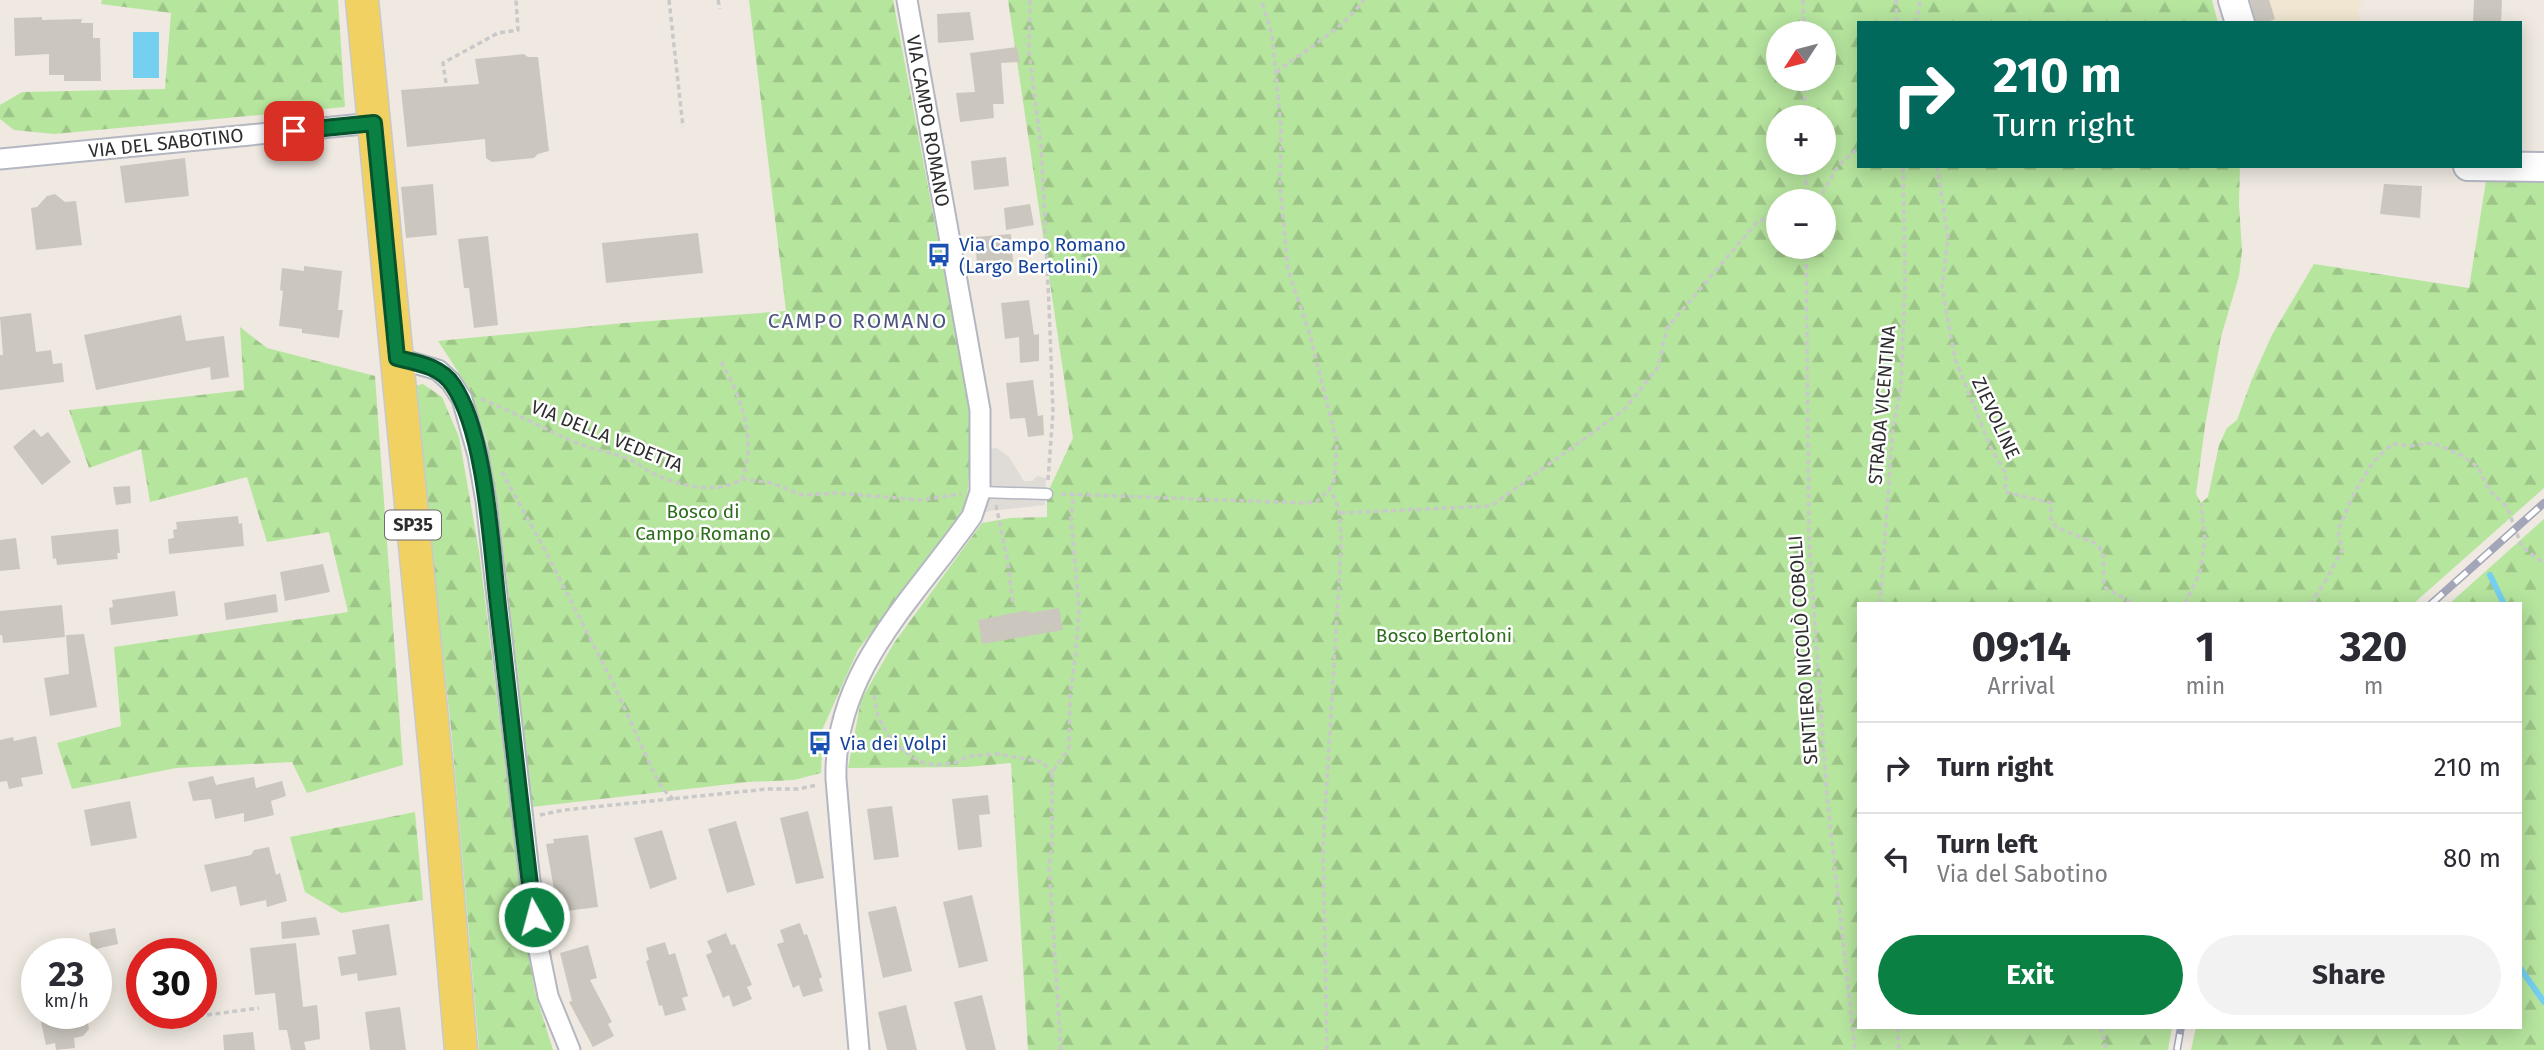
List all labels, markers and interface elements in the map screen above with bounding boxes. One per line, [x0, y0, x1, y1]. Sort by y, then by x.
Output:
north arrow [1766, 21, 1836, 91]
map controls [1766, 21, 1836, 259]
street label: VIA CAMPO ROMANO [902, 33, 954, 209]
text: 210 m [1993, 46, 2122, 105]
icon: right [1878, 49, 1969, 140]
pin [264, 101, 324, 161]
button: + [1766, 105, 1836, 175]
text: Turn right [1993, 106, 2135, 144]
icon: arrive [275, 112, 313, 150]
street label: VIA DEL SABOTINO [87, 123, 245, 163]
button: − [1766, 189, 1836, 259]
place label: Via Campo Romano (Largo Bertolini) [959, 233, 1126, 278]
bus stop icon: Via Campo Romano (Largo Bertolini) [925, 241, 953, 269]
district label: CAMPO ROMANO [768, 308, 948, 334]
street label: STRADA VICENTINA [1864, 325, 1900, 485]
street label: ZIEVOLINE [1967, 373, 2025, 463]
street label: VIA DELLA VEDETTA [528, 395, 687, 477]
park label: Bosco di Campo Romano [635, 500, 771, 545]
road number: SP35 [385, 510, 441, 540]
street label: SENTIERO NICOLÒ COBOLLI [1784, 534, 1822, 766]
text: 09:14 [1972, 622, 2071, 672]
text: 1 [2196, 622, 2215, 672]
text: 320 [2340, 622, 2407, 672]
park label: Bosco Bertoloni [1376, 624, 1512, 647]
text: Arrival [1988, 672, 2055, 700]
text: min [2186, 672, 2225, 700]
text: m [2364, 672, 2383, 700]
bus stop icon: Via dei Volpi [806, 729, 834, 757]
place label: Via dei Volpi [840, 732, 947, 755]
icon: right [1878, 749, 1916, 787]
text: Turn right [1937, 752, 2054, 783]
text: 210 m [2434, 752, 2501, 783]
text: Turn left [1937, 829, 2038, 860]
icon: left [1878, 840, 1916, 878]
text: 80 m [2443, 843, 2501, 874]
text: Via del Sabotino [1937, 860, 2108, 888]
position arrow [497, 880, 571, 954]
button: Exit [1878, 935, 2183, 1015]
button: Share [2197, 935, 2501, 1015]
speed limit sign: 30 [126, 938, 217, 1029]
text: 23 [48, 953, 85, 995]
text: km/h [44, 990, 89, 1012]

